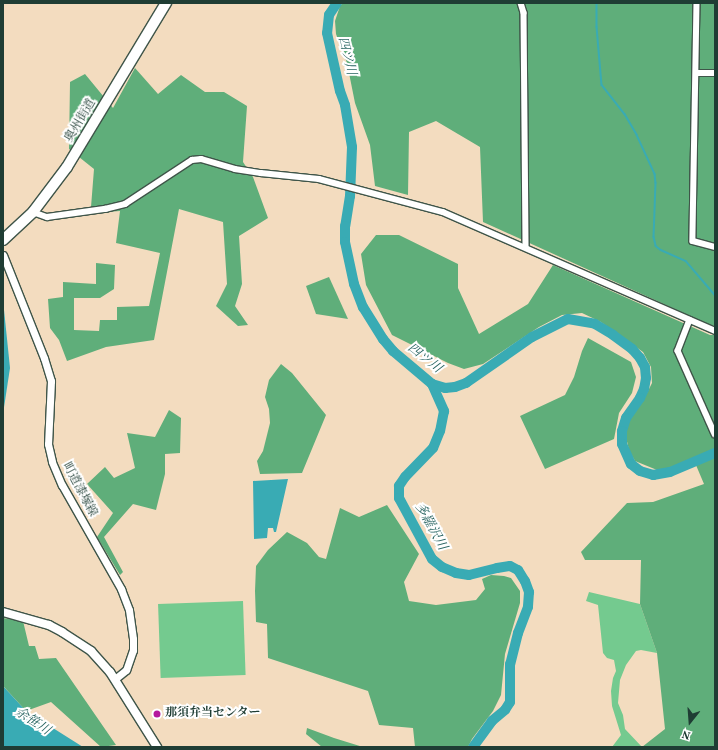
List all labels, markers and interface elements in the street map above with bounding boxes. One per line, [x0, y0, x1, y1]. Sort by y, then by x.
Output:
water label: 四ツ川 [334, 35, 358, 77]
street label: 奥州街道 [62, 97, 100, 145]
water label: 四ツ川 [404, 341, 444, 377]
street label: 町道漆塚線 [59, 460, 99, 520]
water label: 多羅沢川 [411, 500, 449, 554]
north arrow [670, 702, 710, 742]
water label: 余笹川 [11, 705, 53, 739]
place label: 那須弁当センター [165, 707, 261, 721]
marker: 那須弁当センター [152, 709, 162, 719]
text: N [680, 726, 692, 742]

